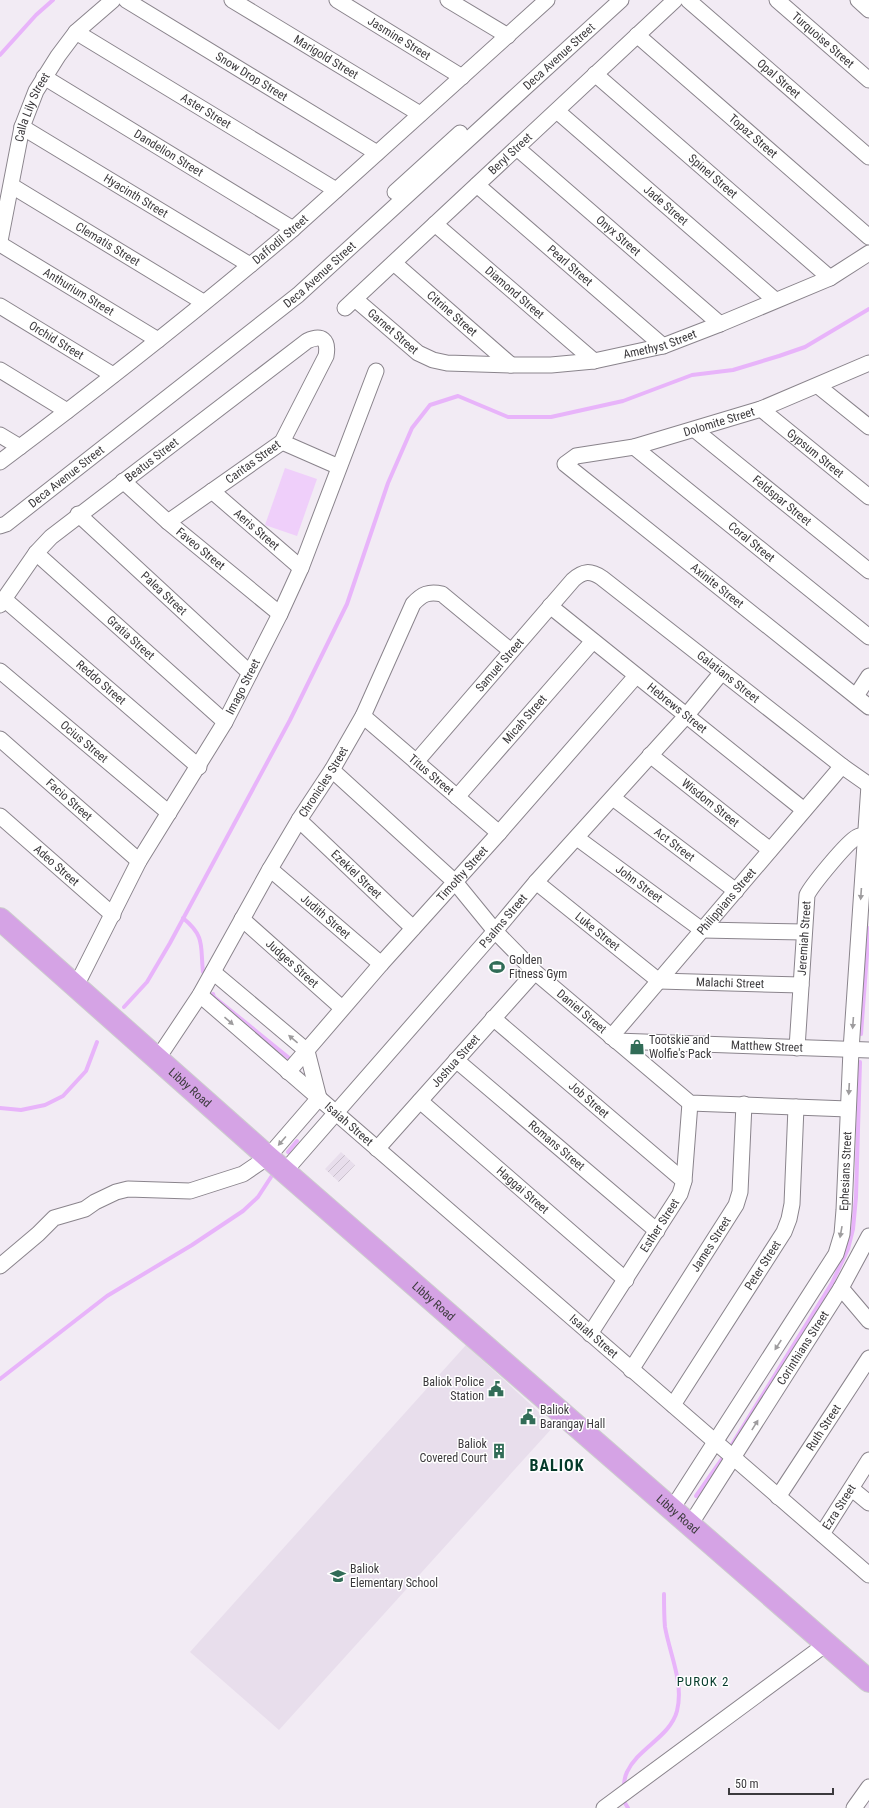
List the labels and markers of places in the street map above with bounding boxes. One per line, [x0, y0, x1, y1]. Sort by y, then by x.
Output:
place label: Golden Fitness Gym [509, 953, 567, 981]
sports icon: Golden Fitness Gym [488, 958, 506, 976]
place label: Tootskie and Wolfie's Pack [649, 1033, 712, 1061]
shop icon: Tootskie and Wolfie's Pack [628, 1038, 646, 1056]
place label: Baliok Police Station [423, 1375, 484, 1403]
public building icon: Baliok Police Station [487, 1380, 505, 1398]
place label: Baliok Barangay Hall [540, 1403, 605, 1431]
public building icon: Baliok Barangay Hall [519, 1408, 537, 1426]
place label: Baliok Covered Court [420, 1437, 488, 1465]
building icon: Baliok Covered Court [490, 1442, 508, 1460]
place label: Baliok Elementary School [350, 1562, 438, 1590]
school or university icon: Baliok Elementary School [329, 1567, 347, 1585]

